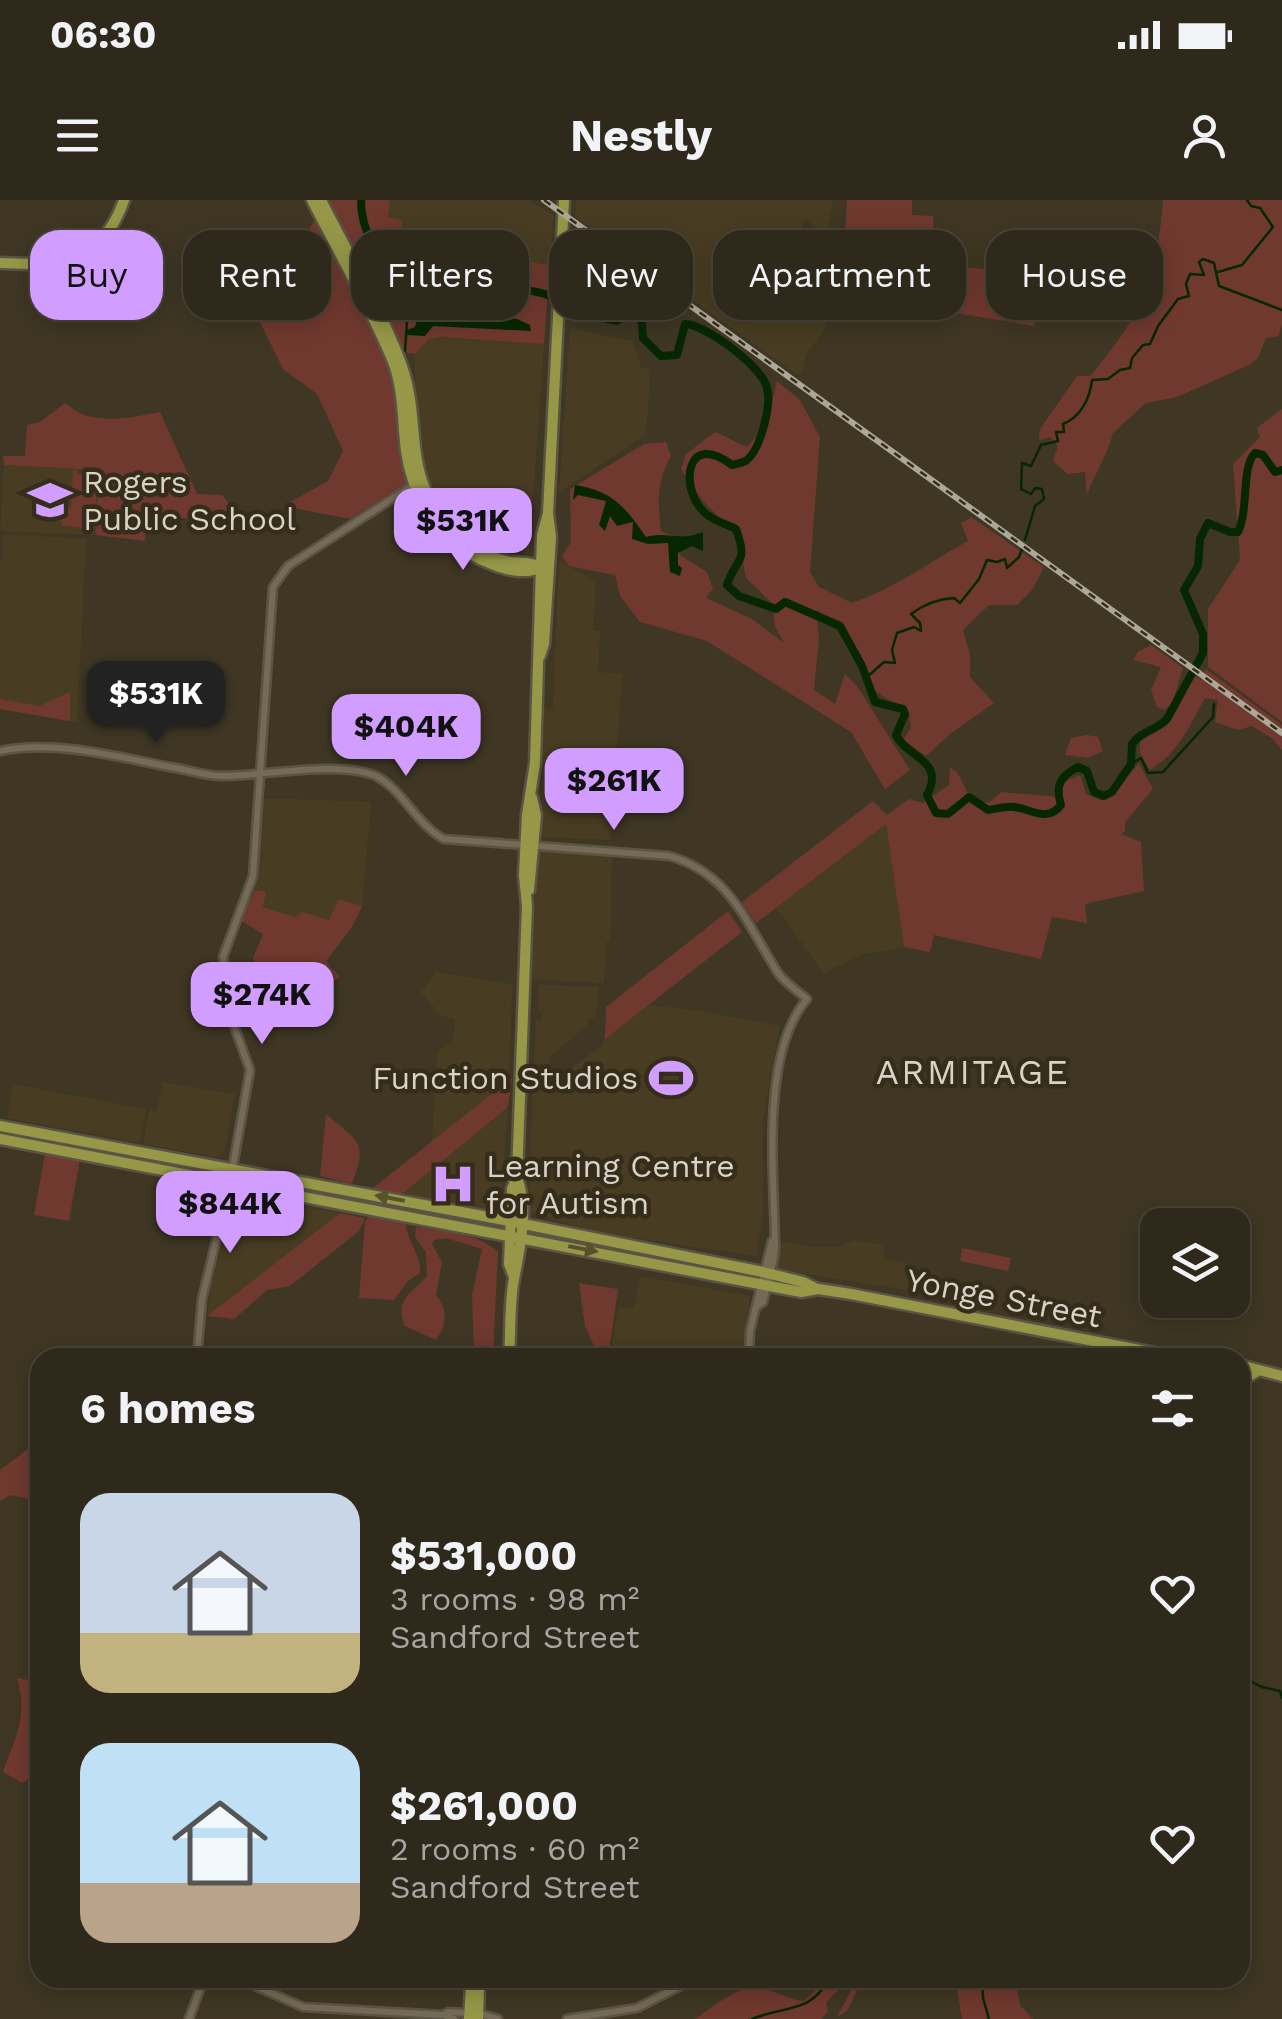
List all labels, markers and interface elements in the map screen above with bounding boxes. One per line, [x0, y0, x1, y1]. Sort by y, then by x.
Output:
text: 06:30 [50, 13, 156, 57]
icon: menu [50, 108, 105, 163]
icon: person [1177, 108, 1232, 163]
text: Nestly [570, 109, 712, 162]
chip: Buy [30, 230, 163, 320]
chip: Rent [183, 230, 331, 320]
chip: Filters [351, 230, 529, 320]
chip: New [549, 230, 693, 320]
chip: Apartment [713, 230, 966, 320]
chip: House [986, 230, 1163, 320]
place label: Rogers Public School [83, 463, 296, 538]
school or university icon: Rogers Public School [26, 476, 74, 524]
pin: $531K [393, 488, 533, 573]
text: $531K [416, 501, 510, 539]
pin: $531K [86, 661, 226, 746]
text: $531K [109, 674, 203, 712]
pin: $404K [336, 694, 476, 779]
text: $404K [354, 707, 458, 745]
pin: $261K [544, 748, 684, 833]
text: $261K [567, 761, 661, 799]
pin: $274K [192, 962, 332, 1047]
text: $274K [213, 975, 311, 1013]
district label: ARMITAGE [876, 1051, 1070, 1093]
sports icon: Function Studios [647, 1054, 695, 1102]
place label: Function Studios [372, 1059, 638, 1097]
place label: Learning Centre for Autism [486, 1147, 735, 1222]
hospital icon: Learning Centre for Autism [429, 1160, 477, 1208]
pin: $844K [160, 1171, 300, 1256]
text: $844K [178, 1184, 282, 1222]
one-way arrow [374, 1190, 405, 1206]
map controls [1140, 1208, 1250, 1318]
button: layers [1140, 1208, 1250, 1318]
one-way arrow [568, 1242, 599, 1257]
street label: Yonge Street [903, 1260, 1105, 1336]
icon: filters [1145, 1381, 1200, 1436]
text: 6 homes [80, 1384, 255, 1433]
text: $531,000 [390, 1531, 577, 1580]
icon: home [160, 1533, 280, 1653]
icon: heart [1145, 1566, 1200, 1621]
text: 3 rooms · 98 m² [390, 1580, 639, 1618]
text: Sandford Street [390, 1618, 639, 1656]
text: $261,000 [390, 1781, 578, 1830]
icon: home [160, 1783, 280, 1903]
icon: heart [1145, 1816, 1200, 1871]
text: 2 rooms · 60 m² [390, 1830, 639, 1868]
text: Sandford Street [390, 1868, 639, 1906]

